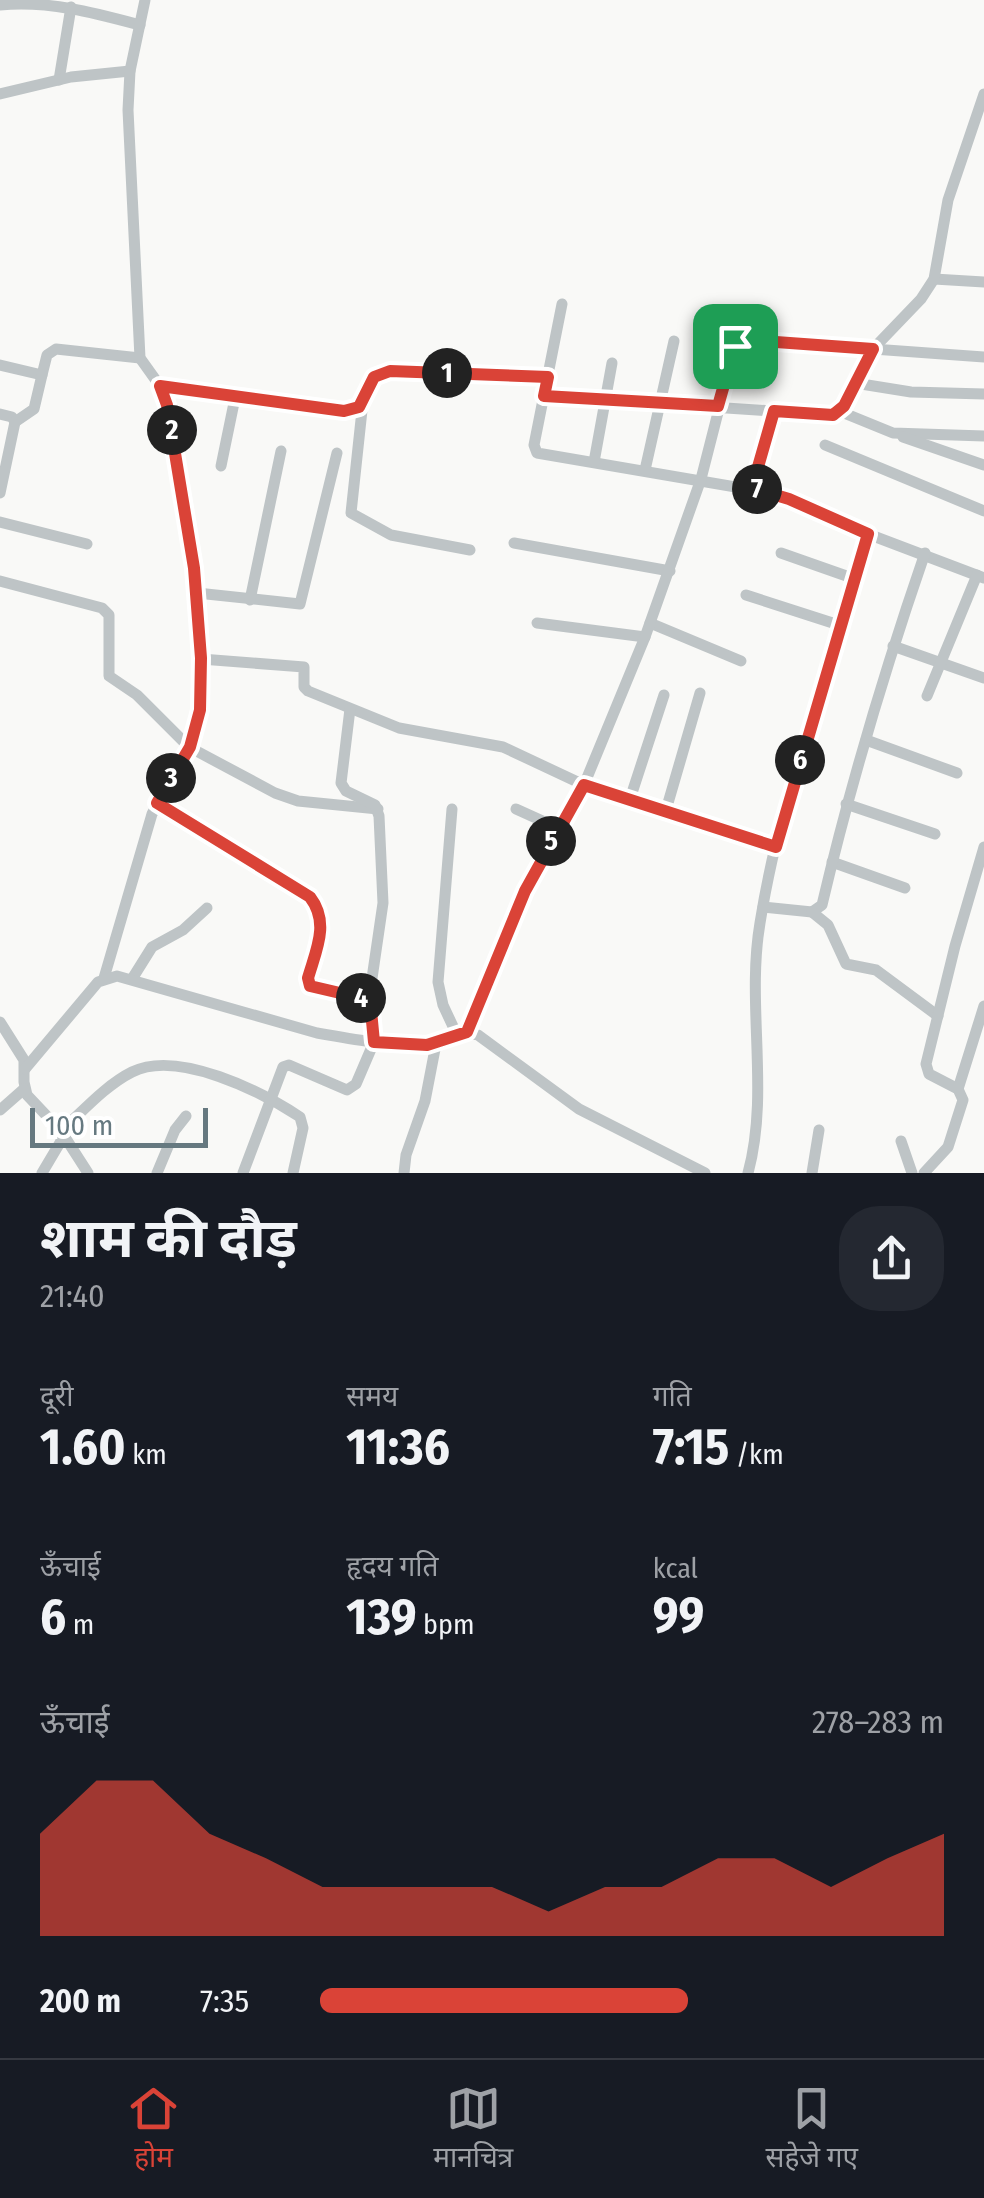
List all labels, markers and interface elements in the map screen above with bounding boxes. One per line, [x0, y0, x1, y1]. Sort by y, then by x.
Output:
pin [693, 304, 778, 389]
icon: arrive [708, 319, 763, 374]
pin: 1 [422, 348, 472, 398]
text: 1 [441, 356, 453, 389]
pin: 2 [147, 405, 197, 455]
text: 2 [166, 413, 178, 446]
pin: 7 [732, 464, 782, 514]
text: 7 [751, 472, 763, 505]
pin: 6 [775, 735, 825, 785]
text: 6 [793, 743, 807, 776]
pin: 3 [146, 753, 196, 803]
text: 3 [164, 761, 178, 794]
pin: 5 [526, 816, 576, 866]
text: 5 [544, 824, 558, 857]
pin: 4 [336, 973, 386, 1023]
text: 4 [354, 981, 368, 1014]
scale bar [30, 1103, 208, 1148]
text: 100 m [45, 1109, 113, 1142]
text: शाम की दौड़ [40, 1206, 297, 1272]
button: share [839, 1206, 944, 1311]
text: 21:40 [40, 1277, 105, 1315]
text: दूरी [40, 1380, 74, 1413]
text: समय [346, 1380, 398, 1413]
text: गति [653, 1380, 692, 1413]
text: 1.60 [40, 1417, 126, 1477]
text: 11:36 [346, 1417, 450, 1477]
text: 7:15 [653, 1417, 729, 1477]
text: km [126, 1438, 167, 1471]
text: /km [729, 1438, 784, 1471]
text: ऊँचाई [40, 1550, 101, 1583]
text: हृदय गति [346, 1550, 438, 1583]
text: kcal [653, 1552, 698, 1585]
text: 99 [653, 1585, 704, 1645]
text: 6 [40, 1587, 66, 1647]
text: 139 [346, 1587, 417, 1647]
text: m [66, 1608, 94, 1641]
text: bpm [417, 1608, 474, 1641]
text: ऊँचाई [40, 1703, 109, 1741]
text: 278–283 m [812, 1703, 944, 1741]
text: 200 m [40, 1982, 121, 2020]
text: 7:35 [200, 1982, 249, 2020]
tab: होम [126, 2081, 181, 2178]
tab: मानचित्र [433, 2081, 513, 2178]
tab: सहेजे गए [766, 2081, 858, 2178]

